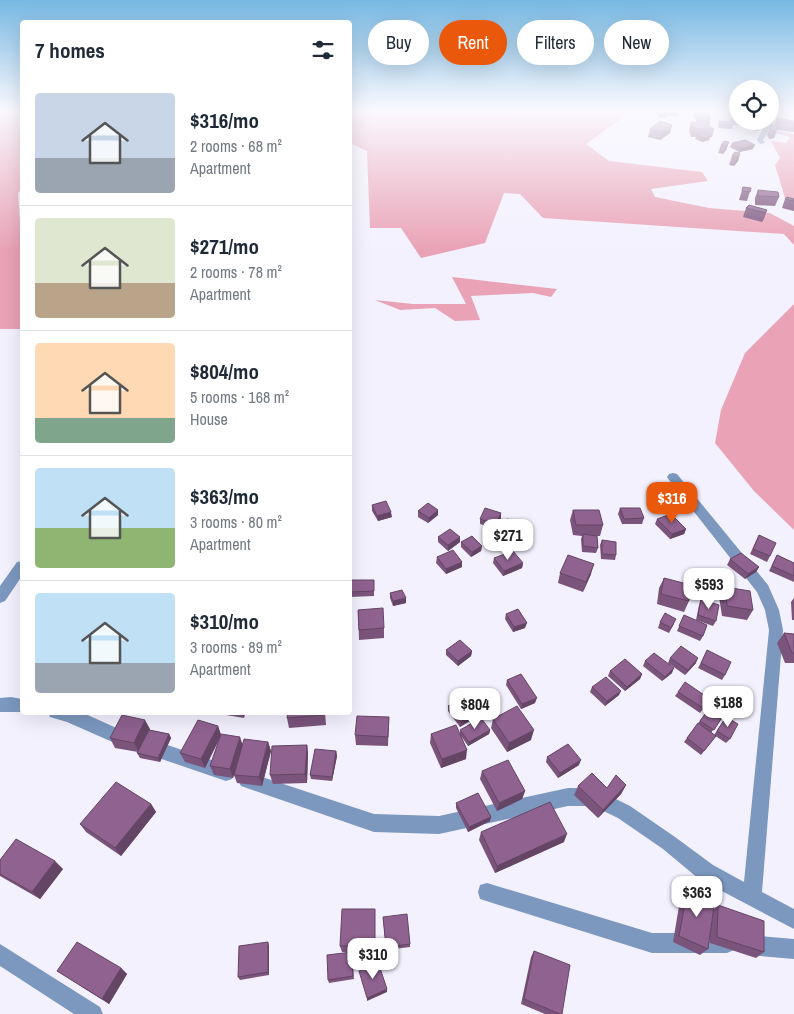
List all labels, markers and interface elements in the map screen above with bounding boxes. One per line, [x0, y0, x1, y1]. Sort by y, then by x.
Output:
chip: Buy [368, 20, 429, 65]
chip: Rent [439, 20, 507, 65]
chip: Filters [517, 20, 594, 65]
chip: New [604, 20, 669, 65]
text: 7 homes [35, 36, 105, 65]
icon: filters [309, 36, 337, 64]
map controls [729, 80, 779, 130]
button: locate [729, 80, 779, 130]
text: $316/mo [190, 106, 259, 135]
icon: home [75, 113, 135, 173]
text: 2 rooms · 68 m² [190, 135, 282, 157]
text: Apartment [190, 157, 251, 179]
text: $271/mo [190, 232, 259, 261]
icon: home [75, 238, 135, 298]
text: 2 rooms · 78 m² [190, 261, 282, 283]
text: Apartment [190, 283, 251, 305]
text: $804/mo [190, 357, 259, 386]
icon: home [75, 363, 135, 423]
text: 5 rooms · 168 m² [190, 386, 289, 408]
text: House [190, 408, 228, 430]
text: $363/mo [190, 482, 259, 511]
pin: $316 [642, 482, 702, 524]
text: $316 [657, 487, 687, 509]
icon: home [75, 488, 135, 548]
text: 3 rooms · 80 m² [190, 511, 282, 533]
pin: $271 [478, 518, 538, 561]
text: $271 [493, 524, 523, 546]
text: Apartment [190, 533, 251, 555]
pin: $593 [679, 568, 739, 610]
text: $593 [694, 573, 724, 595]
text: $310/mo [190, 607, 259, 636]
icon: home [75, 613, 135, 673]
text: 3 rooms · 89 m² [190, 636, 282, 658]
text: Apartment [190, 658, 251, 680]
pin: $188 [698, 686, 758, 728]
pin: $804 [445, 688, 505, 730]
text: $188 [713, 691, 743, 713]
text: $804 [460, 693, 490, 715]
pin: $363 [667, 876, 727, 918]
text: $363 [682, 881, 712, 903]
pin: $310 [343, 938, 403, 980]
text: $310 [358, 943, 388, 965]

